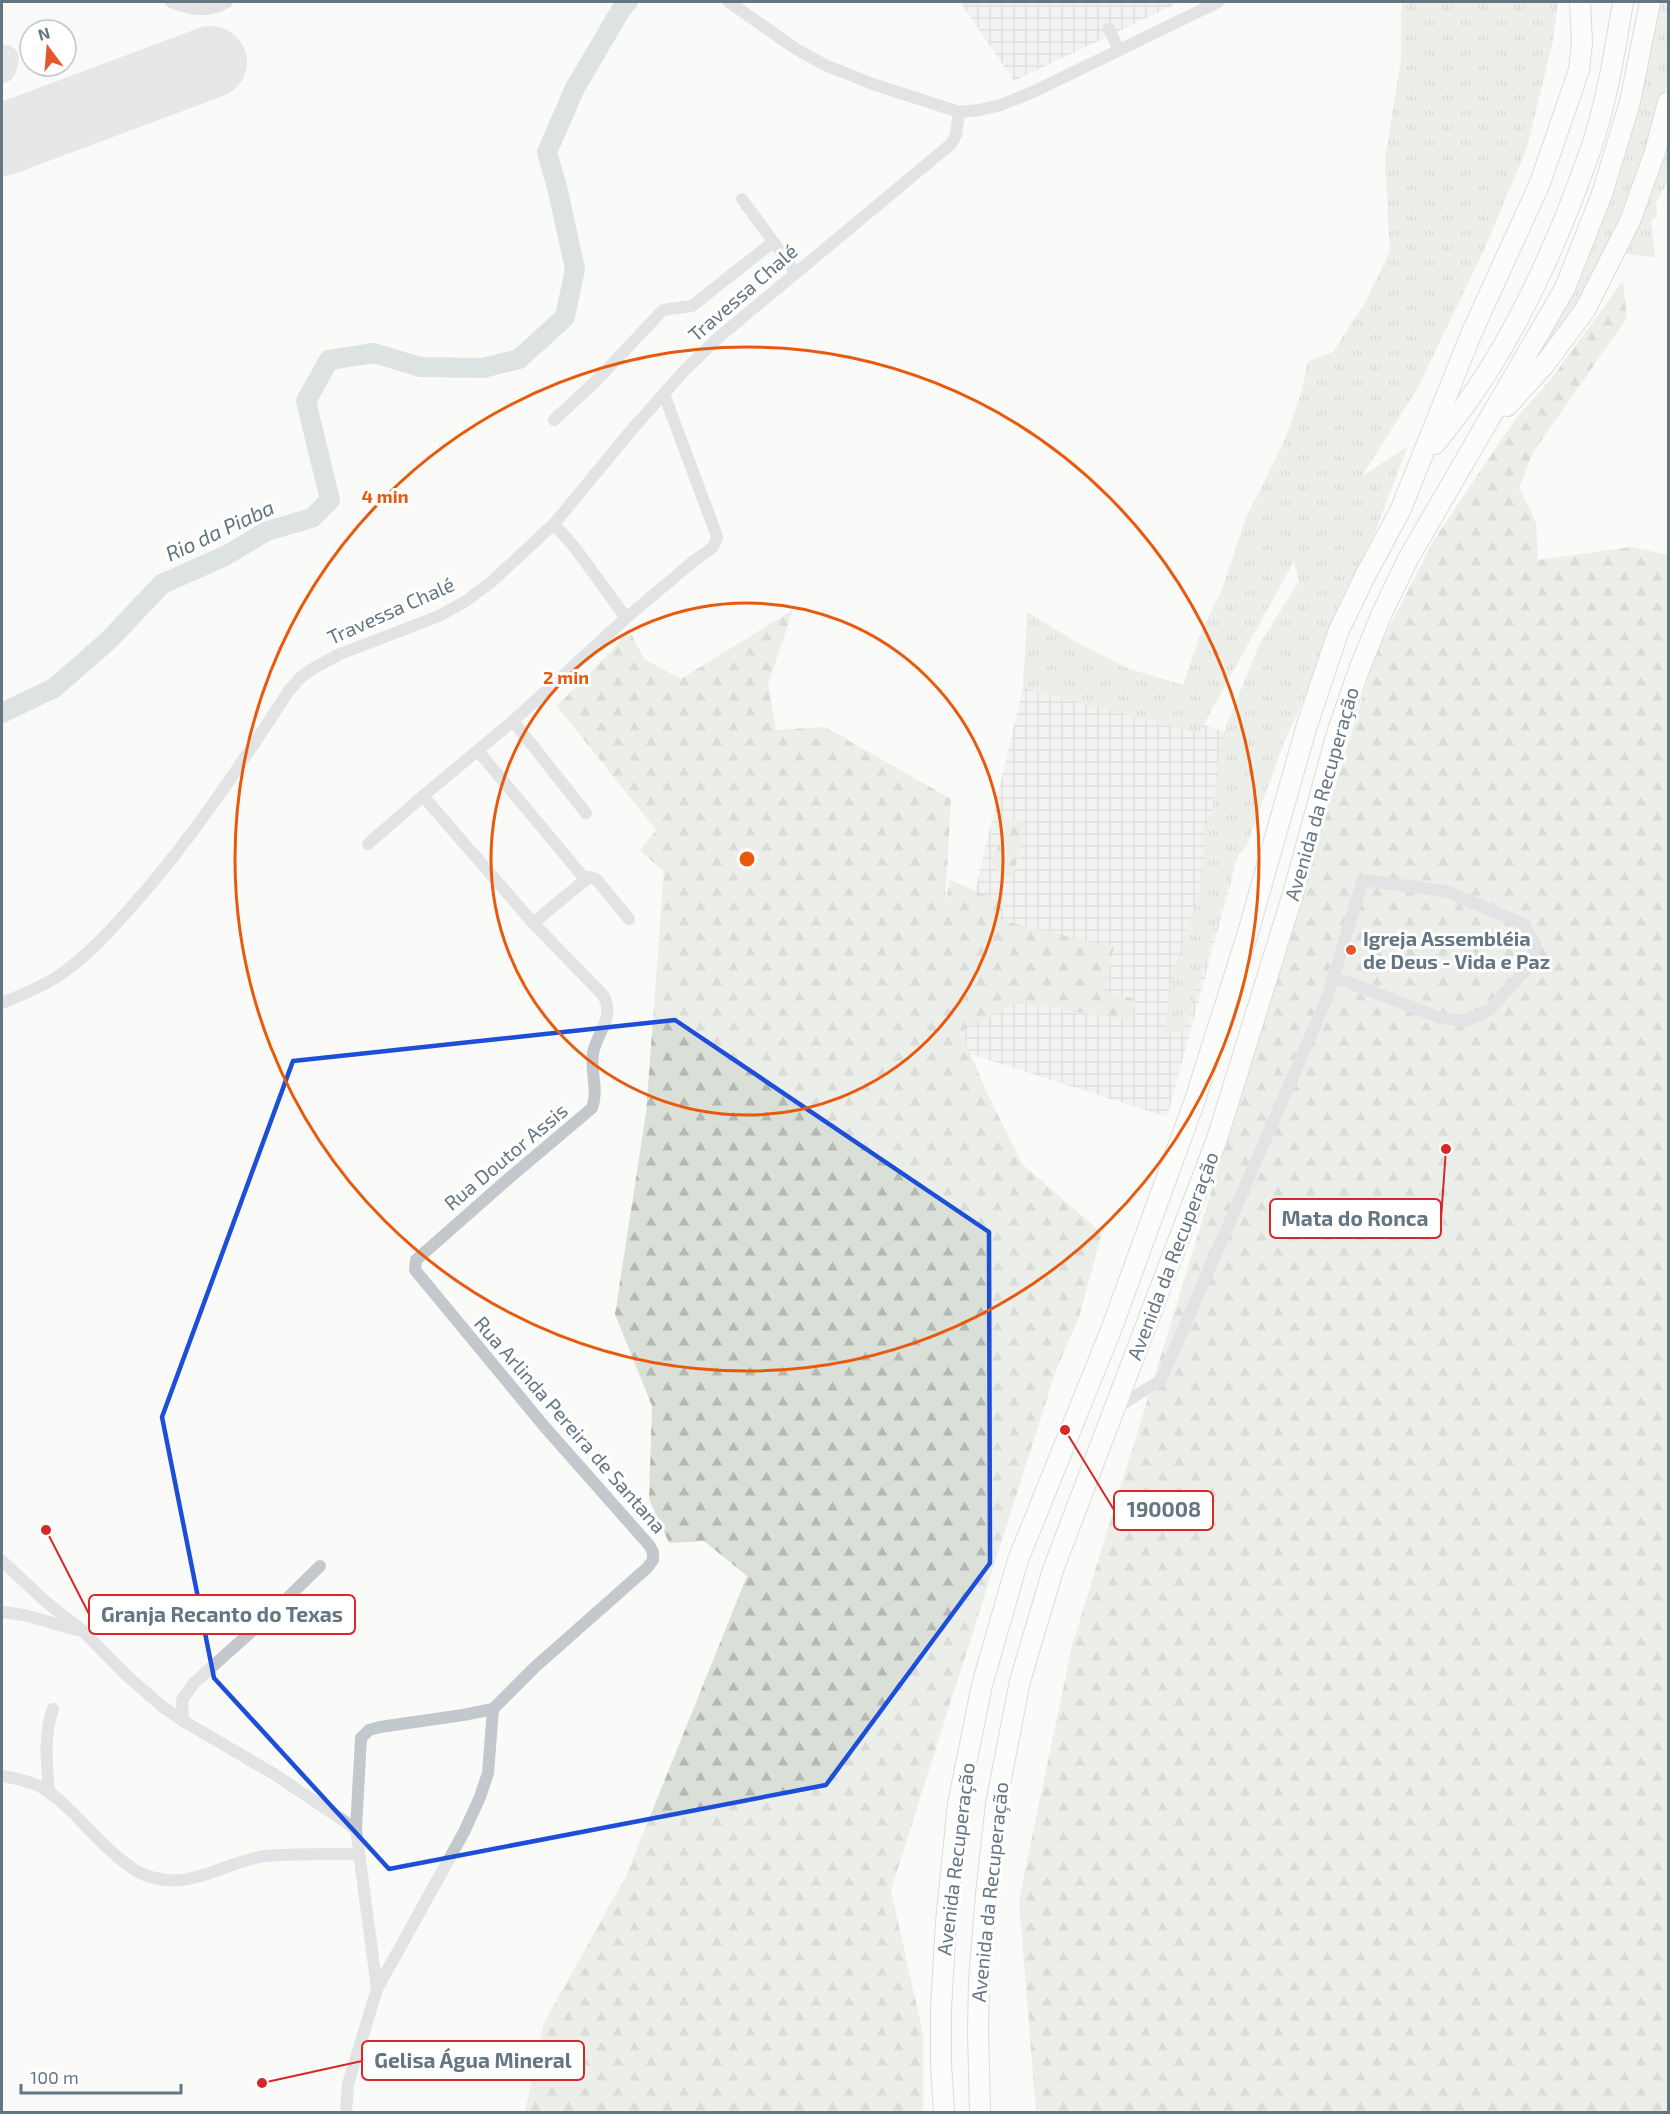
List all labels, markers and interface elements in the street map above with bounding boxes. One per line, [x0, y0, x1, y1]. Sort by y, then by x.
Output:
north arrow [18, 18, 78, 78]
text: N [36, 22, 52, 44]
street label: Travessa Chalé [683, 238, 802, 346]
text: 4 min [362, 485, 409, 507]
water label: Rio da Piaba [161, 494, 278, 566]
street label: Travessa Chalé [323, 571, 458, 649]
text: 2 min [543, 666, 589, 688]
street label: Avenida da Recuperação [1279, 684, 1364, 904]
centre of rings [737, 849, 757, 869]
place label: Igreja Assembléia de Deus - Vida e Paz [1363, 926, 1550, 973]
marker: Igreja Assembléia de Deus - Vida e Paz [1344, 943, 1358, 957]
street label: Rua Doutor Assis [439, 1098, 572, 1215]
street label: Avenida da Recuperação [1121, 1148, 1224, 1364]
callout: Mata do Ronca [1270, 1199, 1441, 1238]
text: Mata do Ronca [1282, 1205, 1428, 1230]
street label: Rua Arlinda Pereira de Santana [470, 1311, 672, 1538]
callout: 190008 [1114, 1491, 1213, 1530]
text: 190008 [1127, 1496, 1201, 1521]
callout: Granja Recanto do Texas [89, 1595, 355, 1634]
text: Granja Recanto do Texas [101, 1601, 343, 1626]
street label: Avenida Recuperação [931, 1761, 980, 1957]
street label: Avenida da Recuperação [966, 1781, 1013, 2003]
callout: Gelisa Água Mineral [362, 2041, 584, 2080]
text: Gelisa Água Mineral [374, 2047, 572, 2072]
scale bar [21, 2057, 182, 2095]
text: 100 m [30, 2066, 79, 2088]

